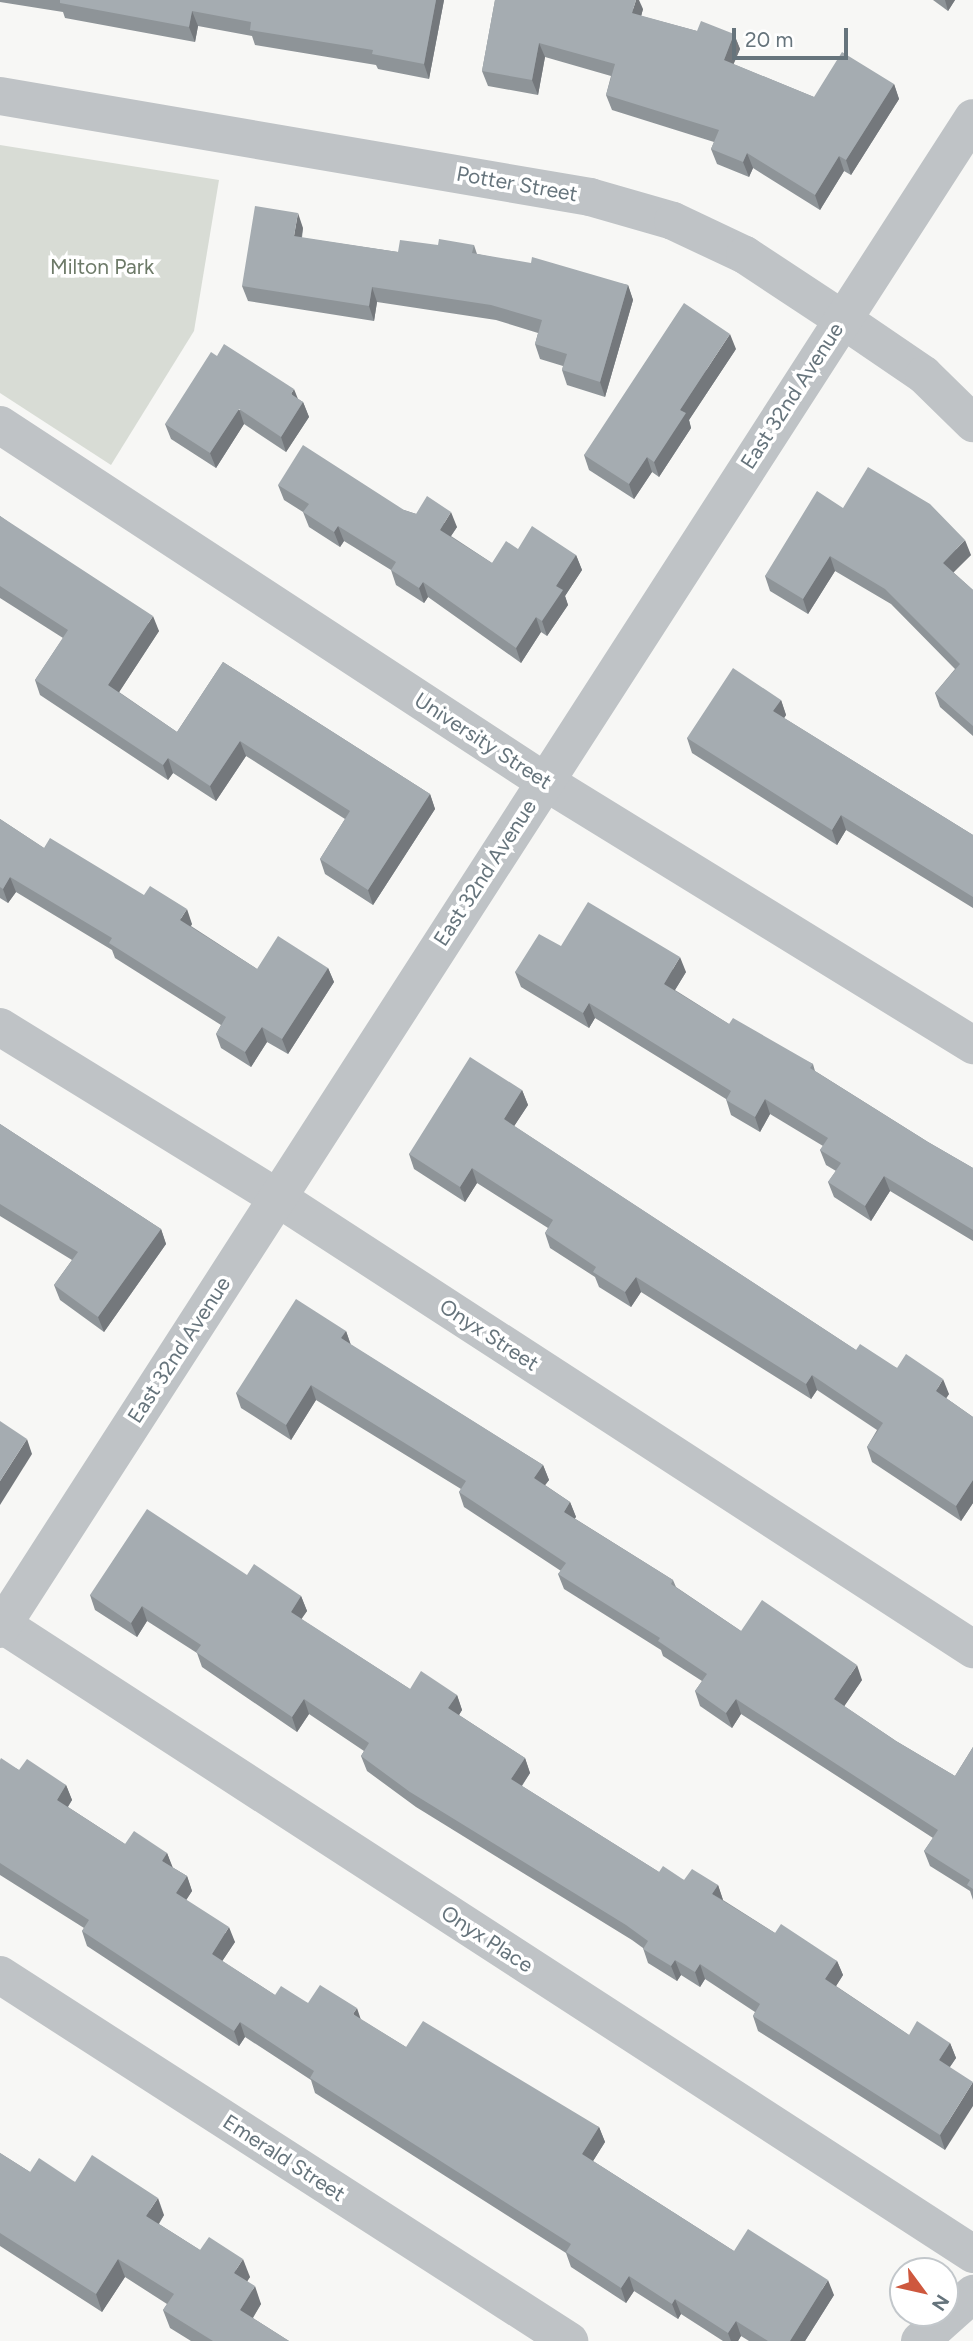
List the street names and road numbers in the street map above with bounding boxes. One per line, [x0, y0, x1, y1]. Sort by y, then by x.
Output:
street label: Potter Street [454, 161, 580, 207]
street label: East 32nd Avenue [735, 318, 849, 474]
street label: University Street [410, 687, 556, 795]
street label: East 32nd Avenue [428, 795, 542, 951]
street label: East 32nd Avenue [122, 1272, 236, 1428]
street label: Onyx Street [435, 1294, 543, 1376]
street label: Onyx Place [436, 1900, 538, 1978]
street label: Emerald Street [218, 2109, 350, 2207]

